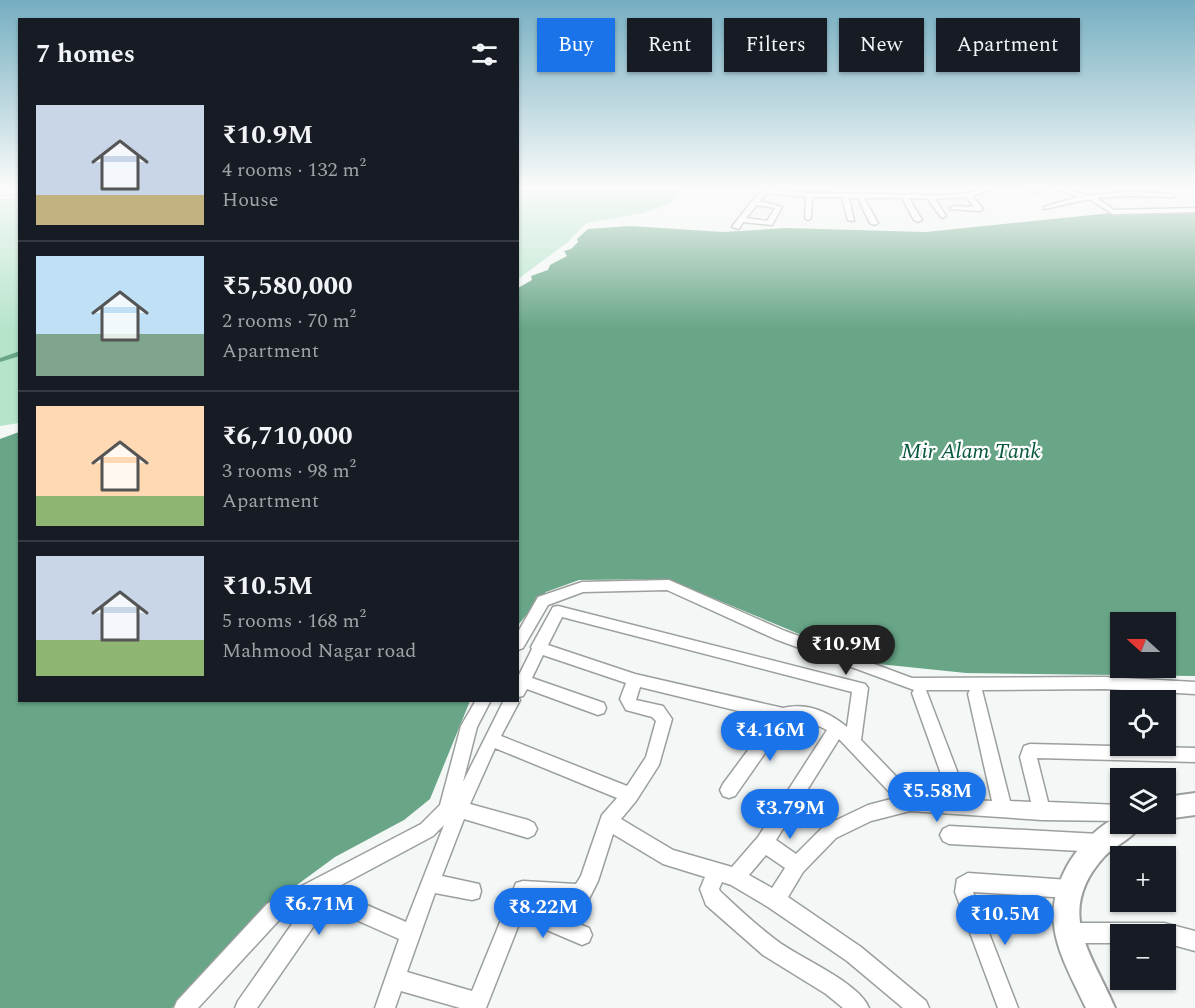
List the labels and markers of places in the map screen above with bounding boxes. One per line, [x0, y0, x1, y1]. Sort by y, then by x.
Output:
pin: ₹10.9M [797, 625, 895, 676]
pin: ₹4.16M [721, 711, 819, 762]
pin: ₹5.58M [888, 772, 986, 823]
pin: ₹3.79M [741, 789, 839, 840]
pin: ₹6.71M [270, 885, 368, 936]
pin: ₹8.22M [494, 888, 592, 939]
pin: ₹10.5M [956, 895, 1054, 946]

